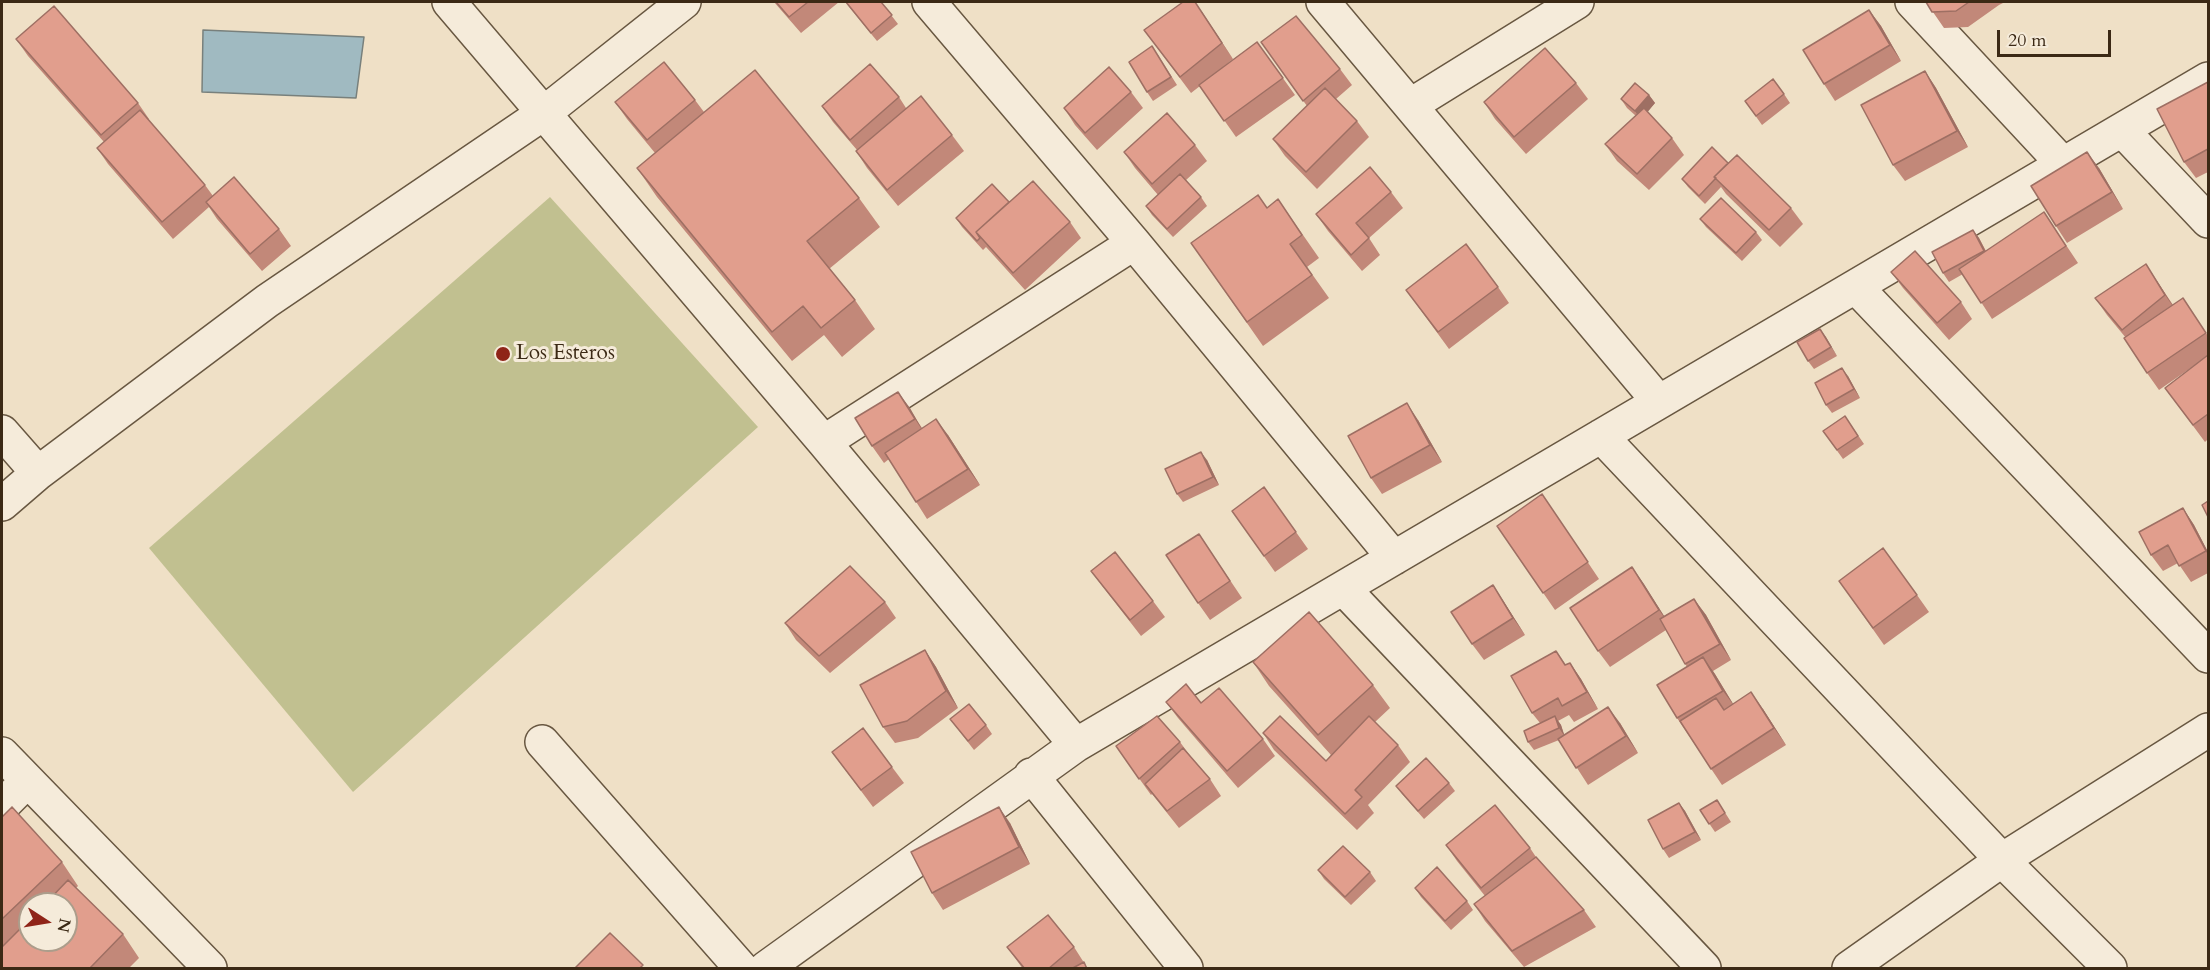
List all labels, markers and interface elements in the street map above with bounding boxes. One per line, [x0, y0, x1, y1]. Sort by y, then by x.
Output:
scale bar [2000, 18, 2114, 56]
text: 20 m [2008, 28, 2047, 53]
place label: Los Esteros [516, 341, 615, 367]
marker: Los Esteros [494, 345, 512, 363]
north arrow [18, 892, 78, 952]
text: N [51, 916, 76, 934]

